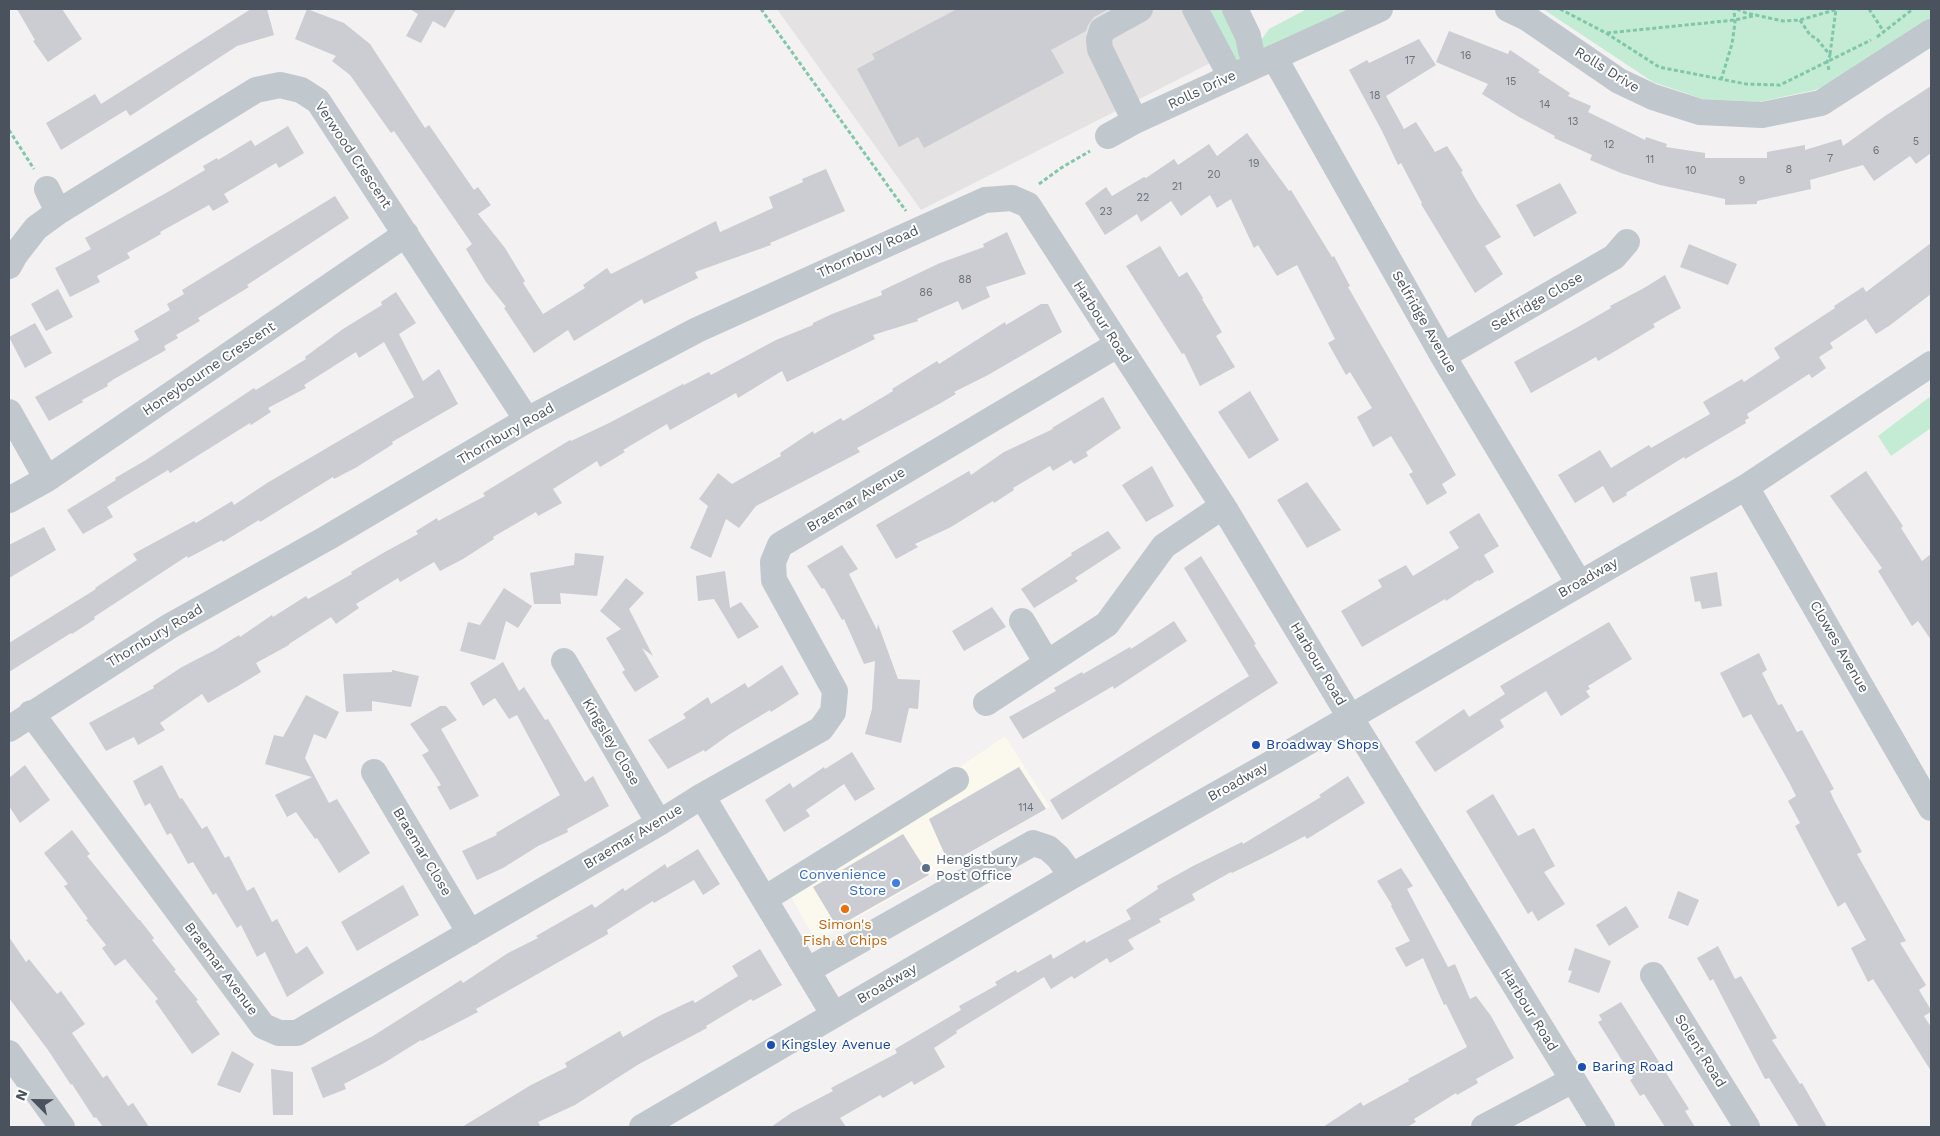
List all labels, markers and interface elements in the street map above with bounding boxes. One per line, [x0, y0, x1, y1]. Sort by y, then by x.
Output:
street label: Rolls Drive [1572, 44, 1642, 96]
house number: 16 [1461, 49, 1471, 63]
house number: 17 [1405, 54, 1415, 68]
street label: Rolls Drive [1165, 67, 1239, 113]
house number: 15 [1506, 75, 1516, 89]
house number: 18 [1369, 89, 1381, 103]
house number: 14 [1539, 98, 1551, 112]
street label: Verwood Crescent [311, 99, 395, 211]
house number: 13 [1568, 115, 1578, 129]
house number: 5 [1913, 135, 1919, 149]
house number: 12 [1604, 138, 1614, 152]
house number: 6 [1873, 144, 1879, 158]
house number: 7 [1827, 152, 1833, 166]
house number: 11 [1646, 153, 1654, 167]
house number: 19 [1248, 157, 1260, 171]
house number: 8 [1786, 163, 1792, 177]
house number: 10 [1685, 164, 1697, 178]
house number: 20 [1207, 168, 1221, 182]
house number: 9 [1739, 174, 1745, 188]
house number: 21 [1172, 180, 1182, 194]
house number: 22 [1137, 191, 1149, 205]
house number: 23 [1100, 205, 1112, 219]
street label: Thornbury Road [815, 222, 921, 282]
street label: Selfridge Avenue [1388, 268, 1460, 376]
street label: Selfridge Close [1488, 269, 1586, 335]
house number: 88 [958, 273, 972, 287]
street label: Harbour Road [1069, 278, 1135, 366]
house number: 86 [919, 286, 933, 300]
street label: Honeybourne Crescent [140, 318, 278, 420]
street label: Thornbury Road [455, 399, 557, 469]
street label: Braemar Avenue [804, 464, 908, 536]
street label: Broadway [1555, 554, 1621, 602]
street label: Clowes Avenue [1806, 598, 1872, 696]
street label: Thornbury Road [104, 601, 206, 671]
street label: Harbour Road [1287, 619, 1349, 709]
street label: Kingsley Close [579, 696, 643, 788]
place label: Broadway Shops [1266, 737, 1379, 753]
marker: Broadway Shops [1250, 739, 1262, 751]
street label: Broadway [1205, 759, 1271, 805]
street label: Braemar Avenue [581, 801, 685, 873]
house number: 114 [1018, 801, 1034, 815]
street label: Braemar Close [389, 805, 455, 899]
place label: Hengistbury Post Office [936, 852, 1018, 884]
marker: Hengistbury Post Office [920, 862, 932, 874]
place label: Convenience Store [799, 867, 886, 900]
marker: Convenience Store [890, 877, 902, 889]
marker: Simon's Fish & Chips [839, 903, 851, 915]
place label: Simon's Fish & Chips [803, 917, 887, 950]
street label: Braemar Avenue [181, 919, 261, 1019]
street label: Broadway [854, 960, 920, 1008]
street label: Harbour Road [1497, 966, 1561, 1054]
street label: Solent Road [1671, 1011, 1729, 1091]
place label: Kingsley Avenue [781, 1037, 891, 1053]
marker: Kingsley Avenue [765, 1039, 777, 1051]
place label: Baring Road [1592, 1059, 1674, 1075]
marker: Baring Road [1576, 1061, 1588, 1073]
north arrow [10, 1076, 60, 1126]
text: N [12, 1087, 31, 1103]

